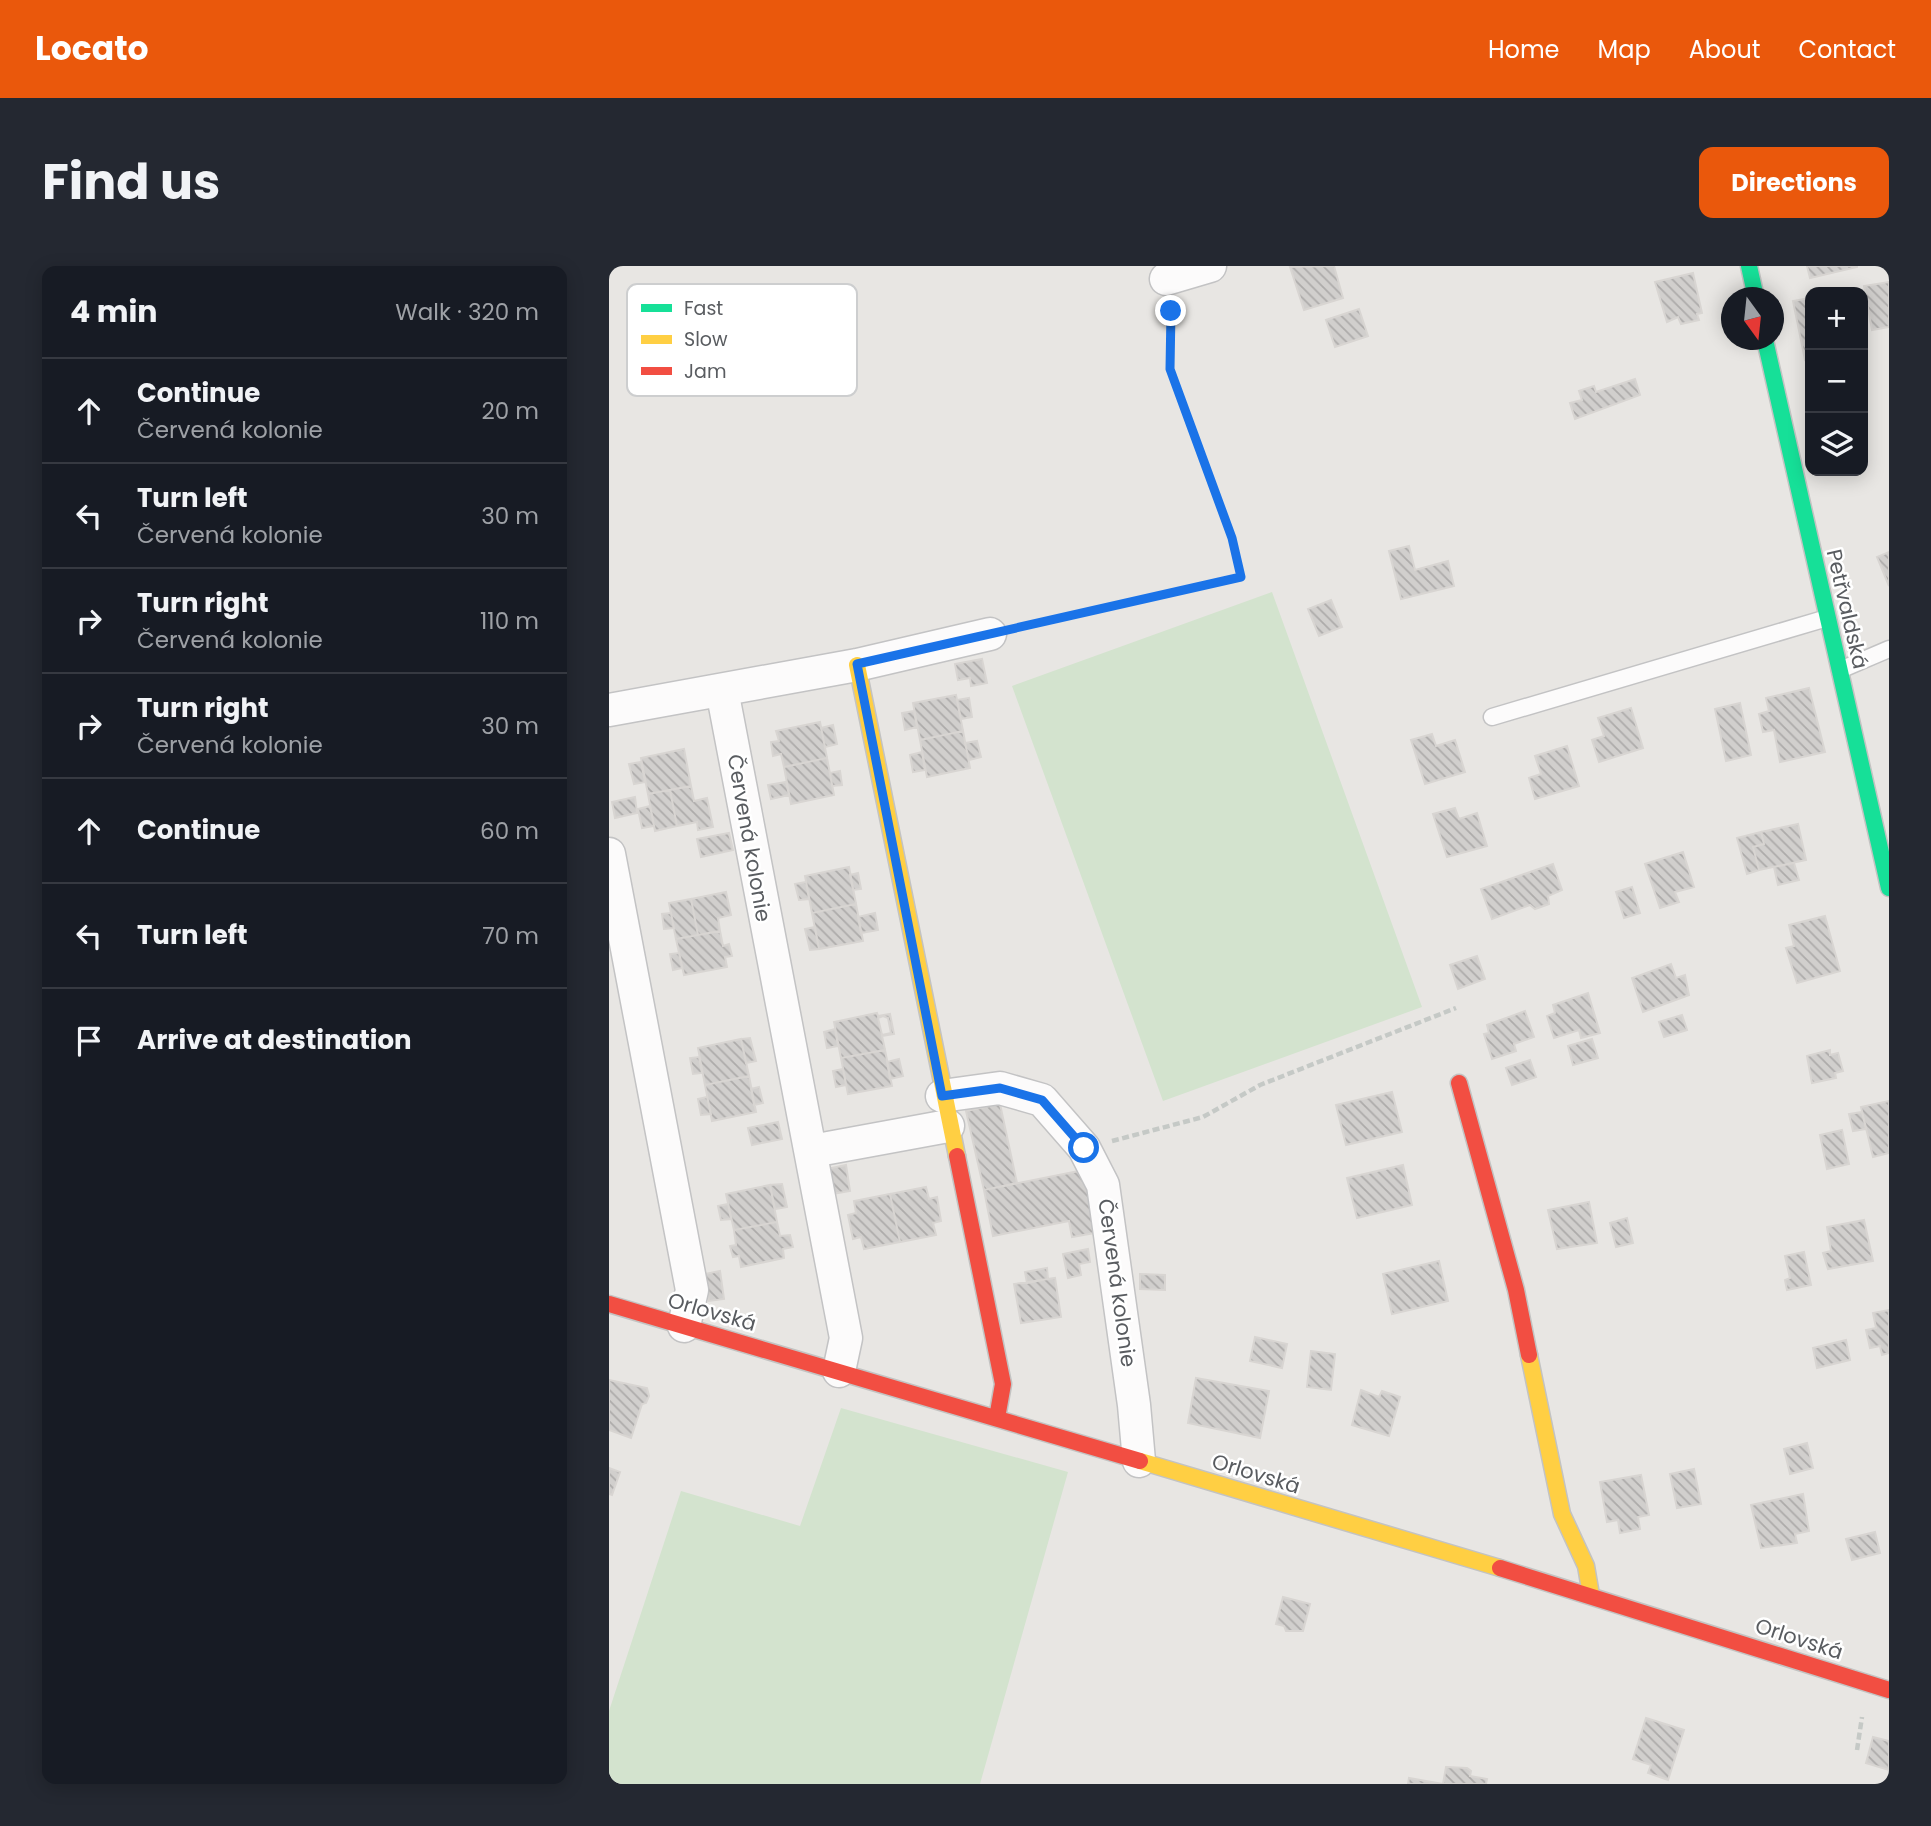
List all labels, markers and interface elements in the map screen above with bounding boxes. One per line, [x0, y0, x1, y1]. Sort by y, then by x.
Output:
text: Locato [35, 25, 149, 72]
text: Home [1488, 33, 1560, 66]
text: Map [1598, 33, 1651, 66]
text: About [1689, 33, 1760, 66]
text: Contact [1798, 33, 1896, 66]
button: Directions [1699, 147, 1889, 218]
text: Find us [42, 148, 220, 216]
legend [627, 284, 857, 396]
north arrow [1721, 287, 1784, 350]
map controls [1805, 287, 1868, 476]
button: + [1805, 287, 1868, 350]
text: 4 min [70, 290, 158, 333]
text: Fast [684, 295, 723, 322]
route end [1155, 295, 1186, 326]
text: Walk · 320 m [395, 296, 539, 328]
text: Slow [684, 326, 728, 353]
button: − [1805, 350, 1868, 413]
text: Jam [684, 358, 726, 385]
text: Continue [137, 375, 260, 411]
icon: ahead [70, 392, 108, 430]
text: 20 m [481, 395, 539, 427]
button: layers [1805, 413, 1868, 476]
text: Červená kolonie [137, 414, 323, 446]
text: Turn left [137, 480, 248, 516]
icon: left [70, 497, 108, 535]
text: 30 m [481, 500, 539, 532]
text: Červená kolonie [137, 519, 323, 551]
street label: Petřvaldská [1820, 546, 1875, 672]
text: Turn right [137, 585, 269, 621]
icon: right [70, 602, 108, 640]
text: 110 m [480, 605, 539, 637]
text: Červená kolonie [137, 624, 323, 656]
text: Turn right [137, 690, 269, 726]
icon: right [70, 707, 108, 745]
text: 30 m [481, 710, 539, 742]
text: Červená kolonie [137, 729, 323, 761]
street label: Červená kolonie [720, 752, 778, 924]
icon: ahead [70, 812, 108, 850]
text: Continue [137, 812, 260, 848]
text: 60 m [480, 815, 539, 847]
icon: left [70, 917, 108, 955]
text: Turn left [137, 917, 248, 953]
text: 70 m [482, 920, 539, 952]
icon: arrive [70, 1022, 108, 1060]
text: Arrive at destination [137, 1022, 412, 1058]
route start [1068, 1132, 1099, 1163]
street label: Červená kolonie [1091, 1197, 1144, 1369]
street label: Orlovská [665, 1285, 760, 1338]
street label: Orlovská [1209, 1446, 1304, 1501]
street label: Orlovská [1752, 1611, 1847, 1666]

